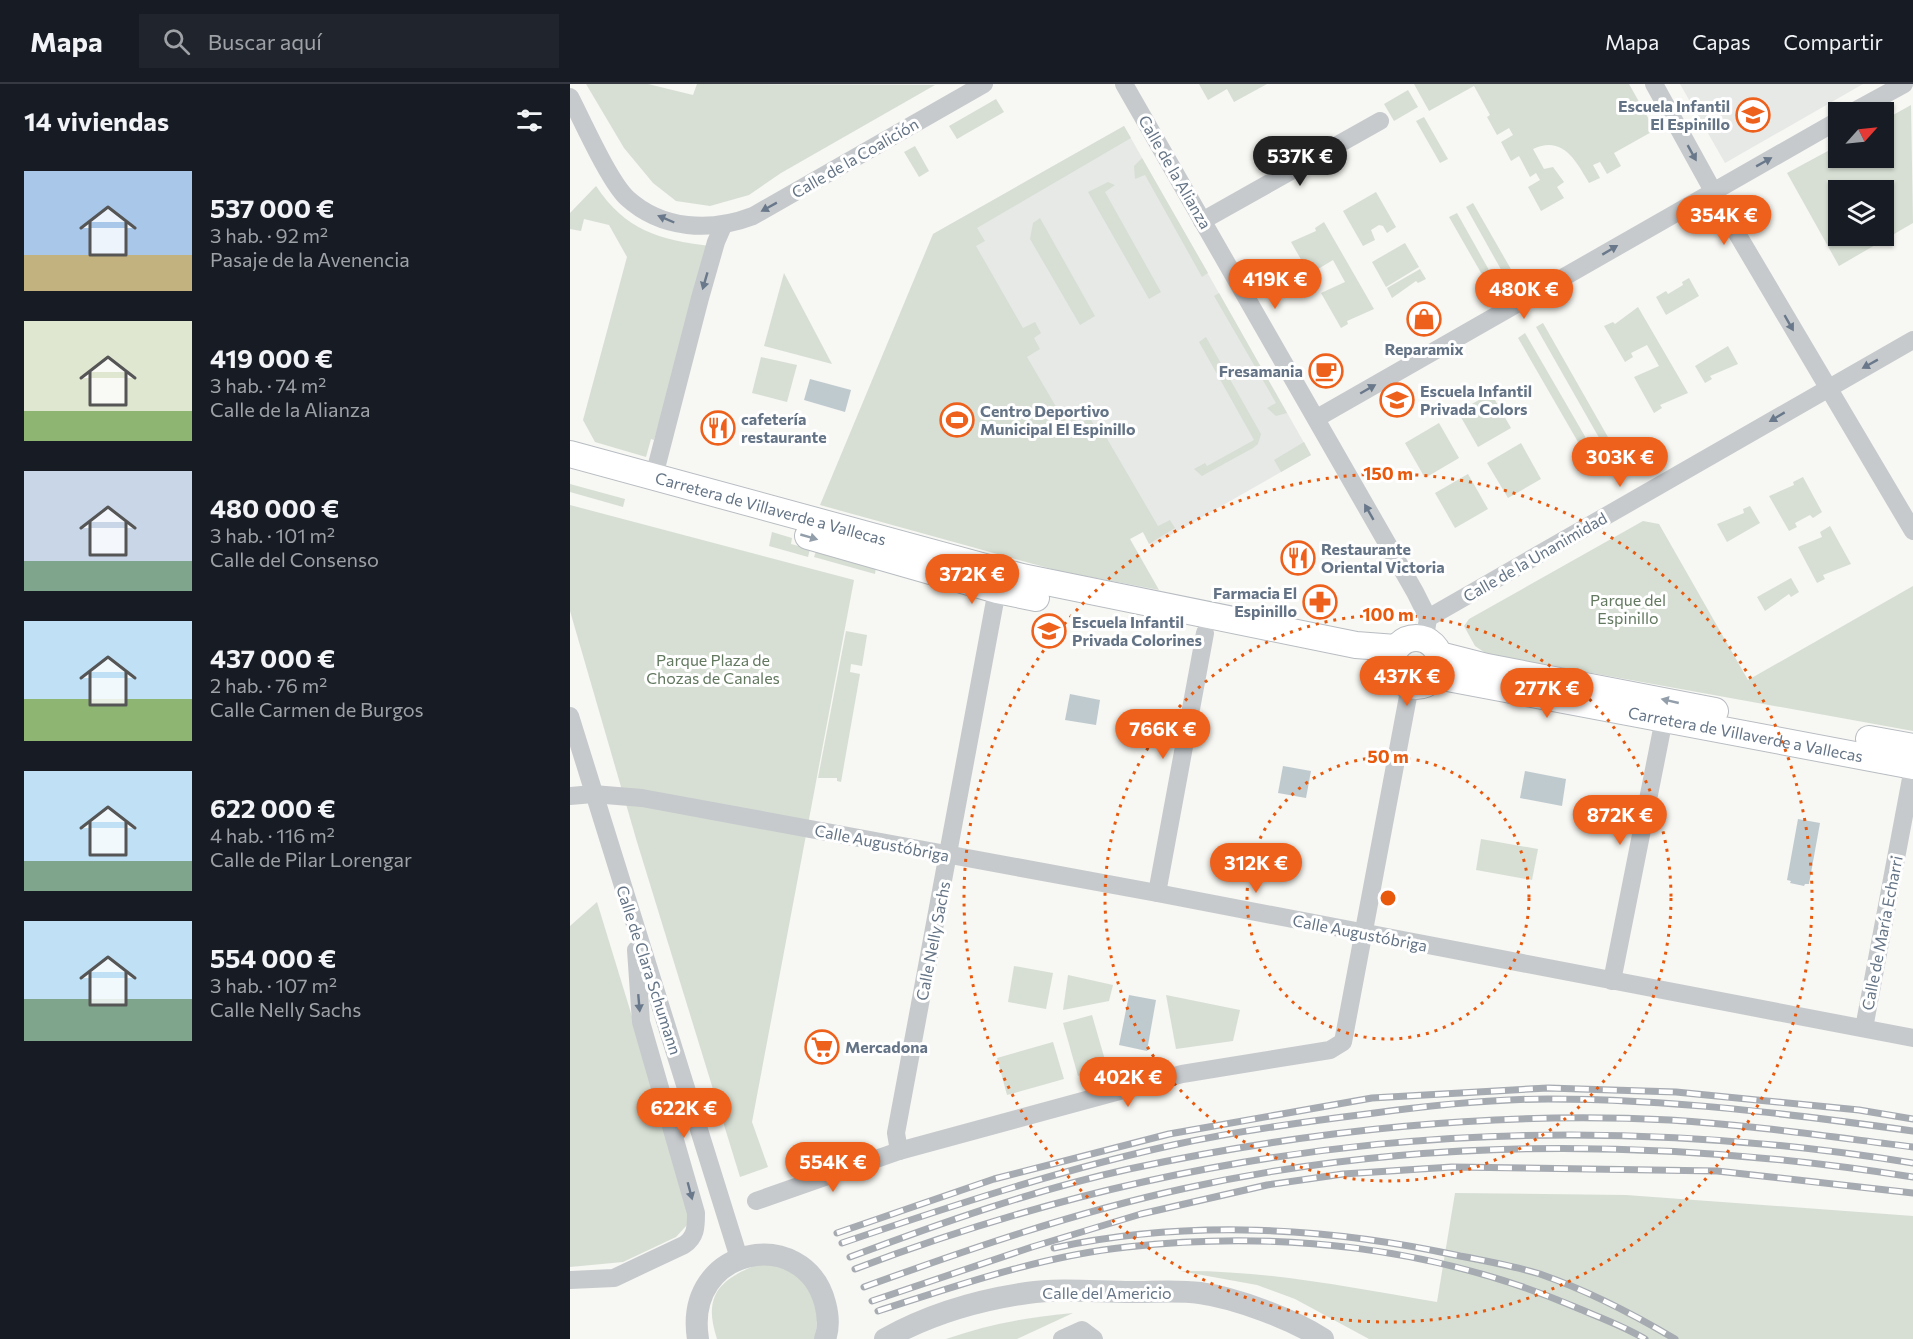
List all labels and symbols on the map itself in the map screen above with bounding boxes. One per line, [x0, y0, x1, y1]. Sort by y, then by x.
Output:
place label: Escuela Infantil El Espinillo [1618, 96, 1730, 133]
school or university icon: Escuela Infantil El Espinillo [1735, 97, 1771, 133]
north arrow [1828, 102, 1894, 168]
street label: Calle de la Alianza [1135, 111, 1216, 232]
street label: Calle de la Coalición [788, 114, 921, 202]
pin: 537K € [1251, 136, 1349, 187]
one-way arrow [1687, 145, 1697, 162]
one-way arrow [1756, 157, 1773, 167]
pin: 354K € [1675, 195, 1773, 246]
one-way arrow [760, 202, 777, 212]
one-way arrow [657, 214, 675, 223]
one-way arrow [1602, 244, 1618, 255]
pin: 419K € [1226, 259, 1324, 310]
pin: 480K € [1475, 269, 1573, 320]
one-way arrow [700, 273, 709, 291]
shop icon: Reparamix [1406, 301, 1442, 337]
one-way arrow [1784, 315, 1794, 332]
place label: Reparamix [1384, 339, 1464, 358]
cafe icon: Fresamania [1308, 353, 1344, 389]
one-way arrow [1862, 359, 1879, 369]
place label: Fresamania [1219, 361, 1303, 380]
place label: Escuela Infantil Privada Colors [1420, 381, 1532, 418]
school or university icon: Escuela Infantil Privada Colors [1379, 382, 1415, 418]
one-way arrow [1360, 384, 1377, 394]
place label: Centro Deportivo Municipal El Espinillo [980, 401, 1136, 438]
sports icon: Centro Deportivo Municipal El Espinillo [939, 402, 975, 438]
place label: cafetería restaurante [741, 409, 827, 446]
restaurant icon: cafetería restaurante [700, 410, 736, 446]
one-way arrow [1768, 412, 1785, 422]
pin: 303K € [1571, 437, 1669, 488]
text: 150 m [1363, 462, 1413, 484]
street label: Carretera de Villaverde a Vallecas [653, 468, 888, 549]
one-way arrow [1364, 503, 1374, 520]
street label: Calle de la Unanimidad [1460, 508, 1610, 605]
one-way arrow [799, 532, 818, 542]
place label: Restaurante Oriental Victoria [1321, 539, 1445, 576]
restaurant icon: Restaurante Oriental Victoria [1280, 540, 1316, 576]
pin: 372K € [923, 554, 1021, 605]
place label: Farmacia El Espinillo [1213, 583, 1297, 620]
pharmacy icon: Farmacia El Espinillo [1302, 584, 1338, 620]
park label: Parque del Espinillo [1590, 590, 1666, 627]
text: 100 m [1362, 603, 1414, 625]
place label: Escuela Infantil Privada Colorines [1072, 612, 1202, 649]
school or university icon: Escuela Infantil Privada Colorines [1031, 613, 1067, 649]
park label: Parque Plaza de Chozas de Canales [646, 650, 780, 687]
pin: 437K € [1358, 656, 1456, 707]
pin: 277K € [1498, 668, 1596, 719]
one-way arrow [1660, 696, 1679, 705]
street label: Carretera de Villaverde a Vallecas [1627, 702, 1865, 765]
pin: 766K € [1114, 709, 1212, 760]
text: 50 m [1367, 745, 1409, 767]
pin: 872K € [1571, 795, 1669, 846]
street label: Calle Augustóbriga [813, 820, 951, 865]
pin: 312K € [1207, 843, 1305, 894]
street label: Calle de María Echarri [1857, 854, 1906, 1012]
street label: Calle Nelly Sachs [912, 880, 953, 1002]
street label: Calle de Clara Schumann [613, 883, 686, 1057]
centre of rings [1378, 888, 1398, 908]
street label: Calle Augustóbriga [1291, 910, 1429, 955]
one-way arrow [634, 994, 644, 1013]
supermarket icon: Mercadona [804, 1029, 840, 1065]
place label: Mercadona [845, 1037, 928, 1056]
pin: 402K € [1079, 1057, 1177, 1108]
pin: 622K € [635, 1088, 733, 1139]
pin: 554K € [784, 1142, 882, 1193]
one-way arrow [686, 1182, 696, 1200]
street label: Calle del Americio [1042, 1283, 1172, 1302]

